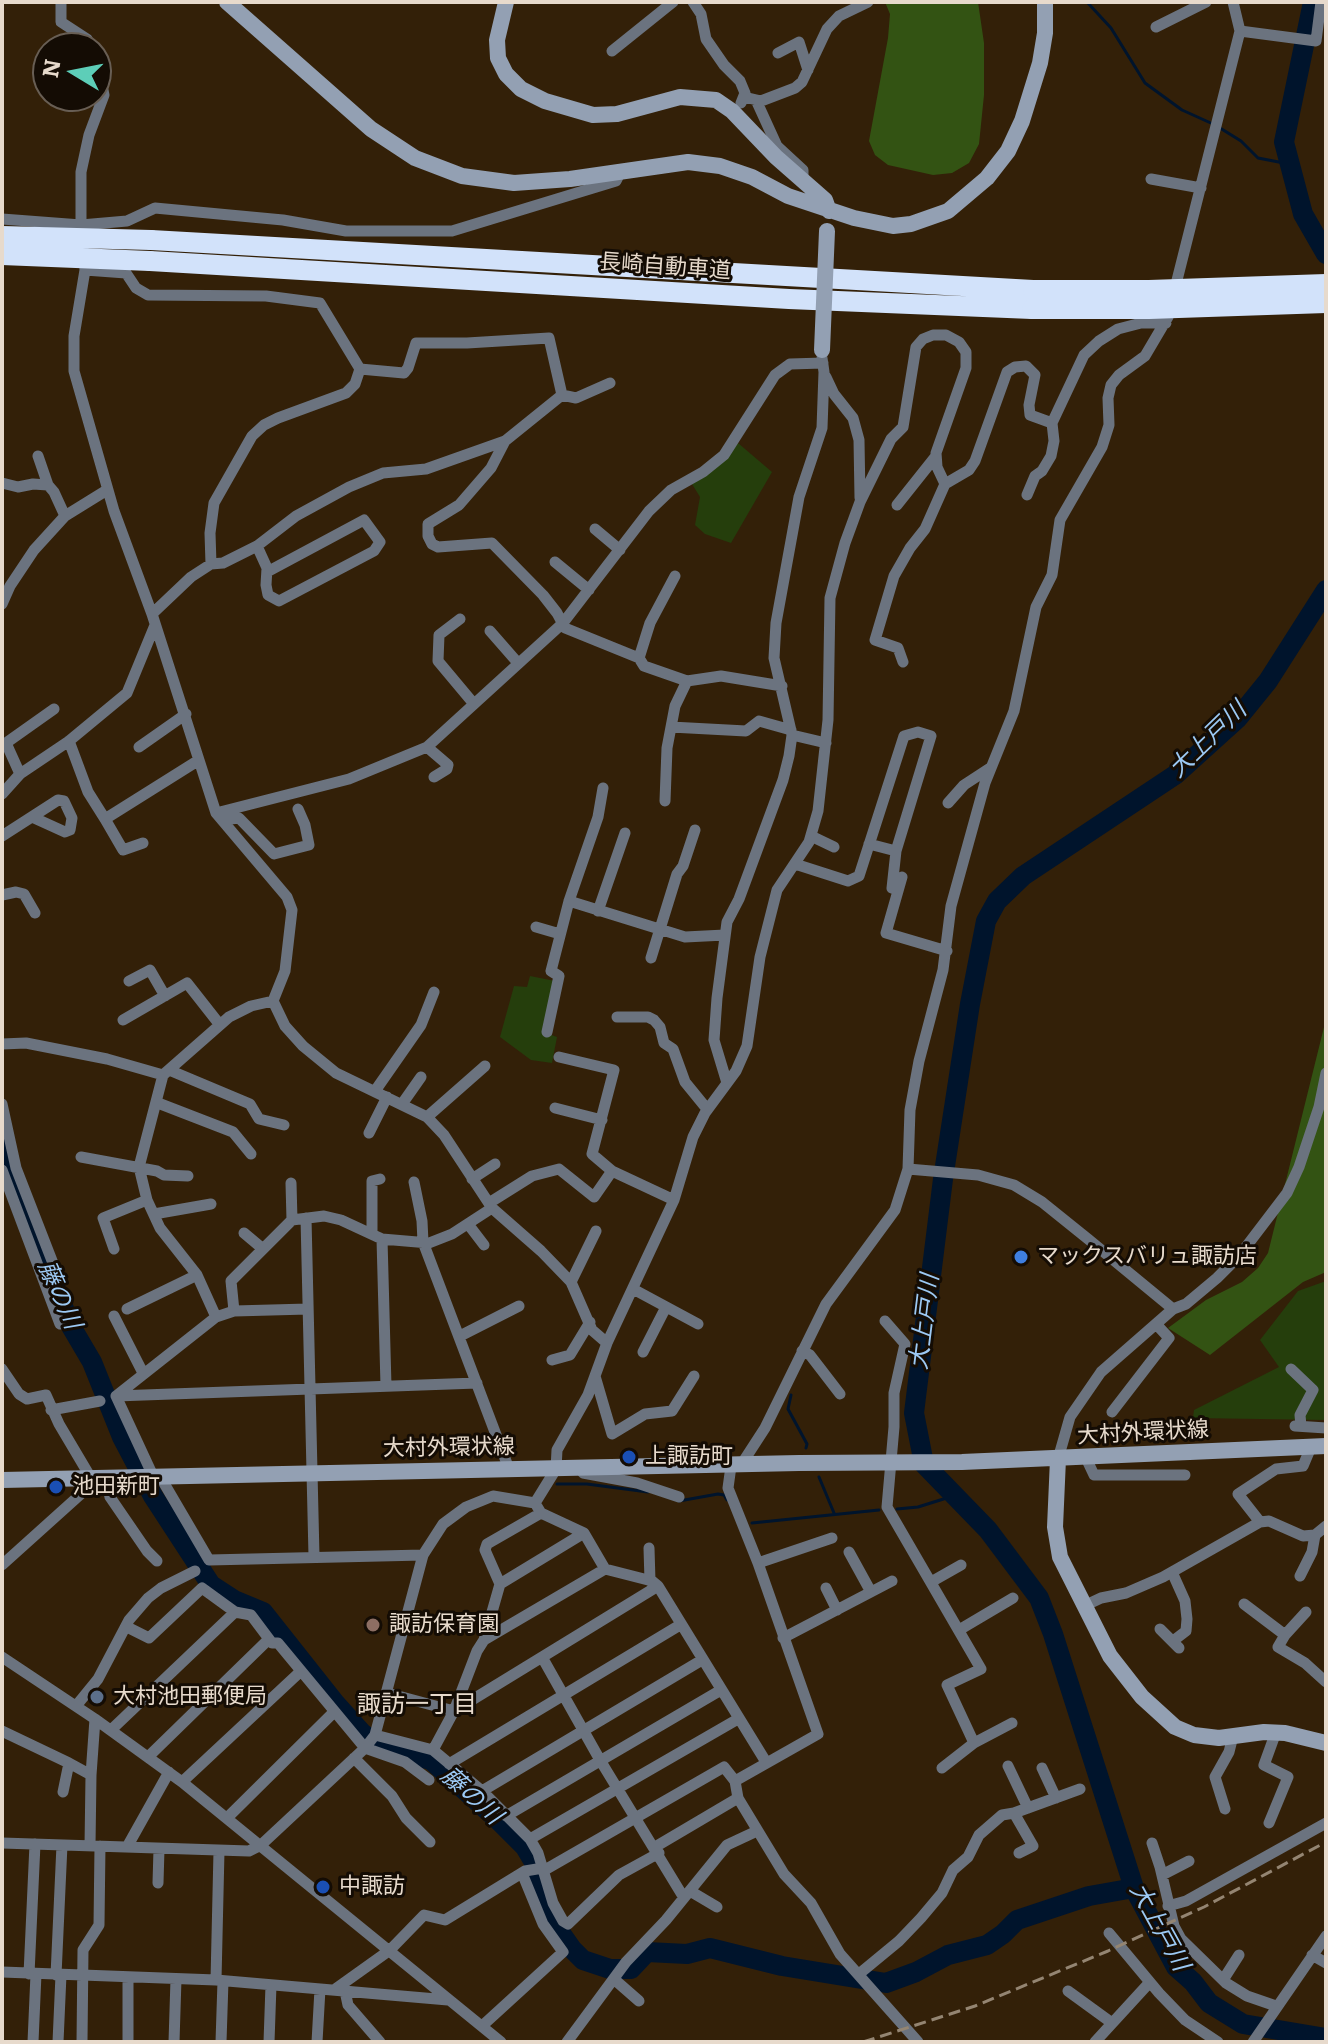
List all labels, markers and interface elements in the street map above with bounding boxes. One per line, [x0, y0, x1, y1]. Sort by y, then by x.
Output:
north arrow [32, 32, 112, 112]
text: N [32, 56, 68, 80]
street label: 長崎自動車道 [598, 249, 732, 285]
water label: 大上戸川 [1163, 696, 1253, 784]
place label: マックスバリュ諏訪店 [1037, 1244, 1257, 1270]
marker: マックスバリュ諏訪店 [1012, 1248, 1030, 1266]
water label: 藤の川 [31, 1256, 87, 1334]
water label: 大上戸川 [905, 1273, 945, 1371]
street label: 大村外環状線 [1076, 1416, 1210, 1450]
street label: 大村外環状線 [383, 1434, 515, 1462]
place label: 上諏訪町 [645, 1444, 733, 1470]
marker: 上諏訪町 [620, 1448, 638, 1466]
place label: 池田新町 [72, 1474, 160, 1500]
marker: 池田新町 [47, 1478, 65, 1496]
place label: 諏訪保育園 [389, 1612, 499, 1638]
marker: 諏訪保育園 [364, 1616, 382, 1634]
place label: 大村池田郵便局 [113, 1684, 267, 1710]
marker: 大村池田郵便局 [88, 1688, 106, 1706]
district label: 諏訪一丁目 [357, 1691, 477, 1719]
water label: 藤の川 [435, 1761, 507, 1831]
place label: 中諏訪 [339, 1874, 405, 1900]
marker: 中諏訪 [314, 1878, 332, 1896]
water label: 大上戸川 [1123, 1878, 1195, 1976]

